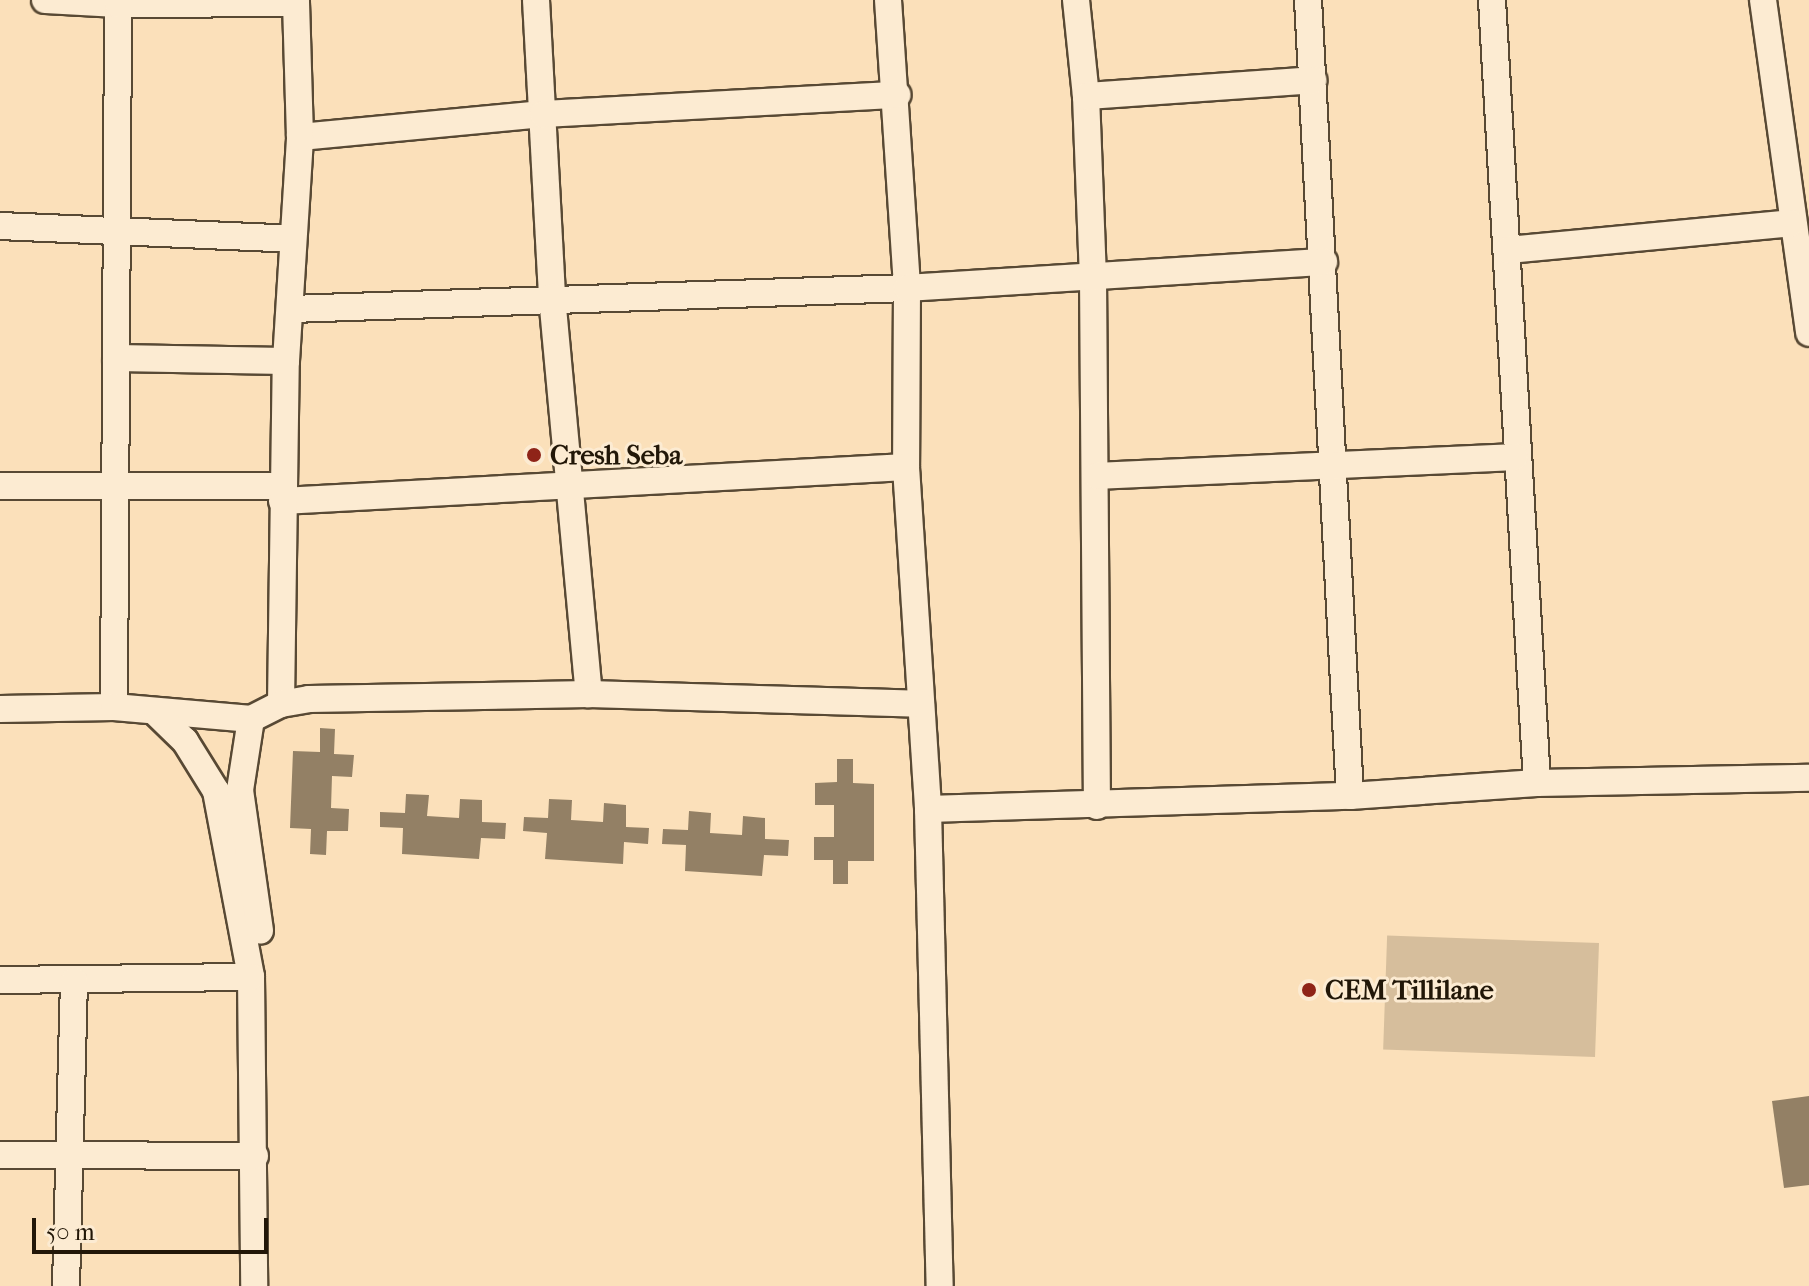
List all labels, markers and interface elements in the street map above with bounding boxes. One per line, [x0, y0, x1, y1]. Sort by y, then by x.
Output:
place label: Cresh Seba [550, 438, 682, 472]
marker: Cresh Seba [525, 446, 543, 464]
place label: CEM Tillilane [1325, 973, 1494, 1007]
marker: CEM Tillilane [1300, 981, 1318, 999]
scale bar [36, 1202, 272, 1252]
text: 50 m [46, 1218, 95, 1246]

